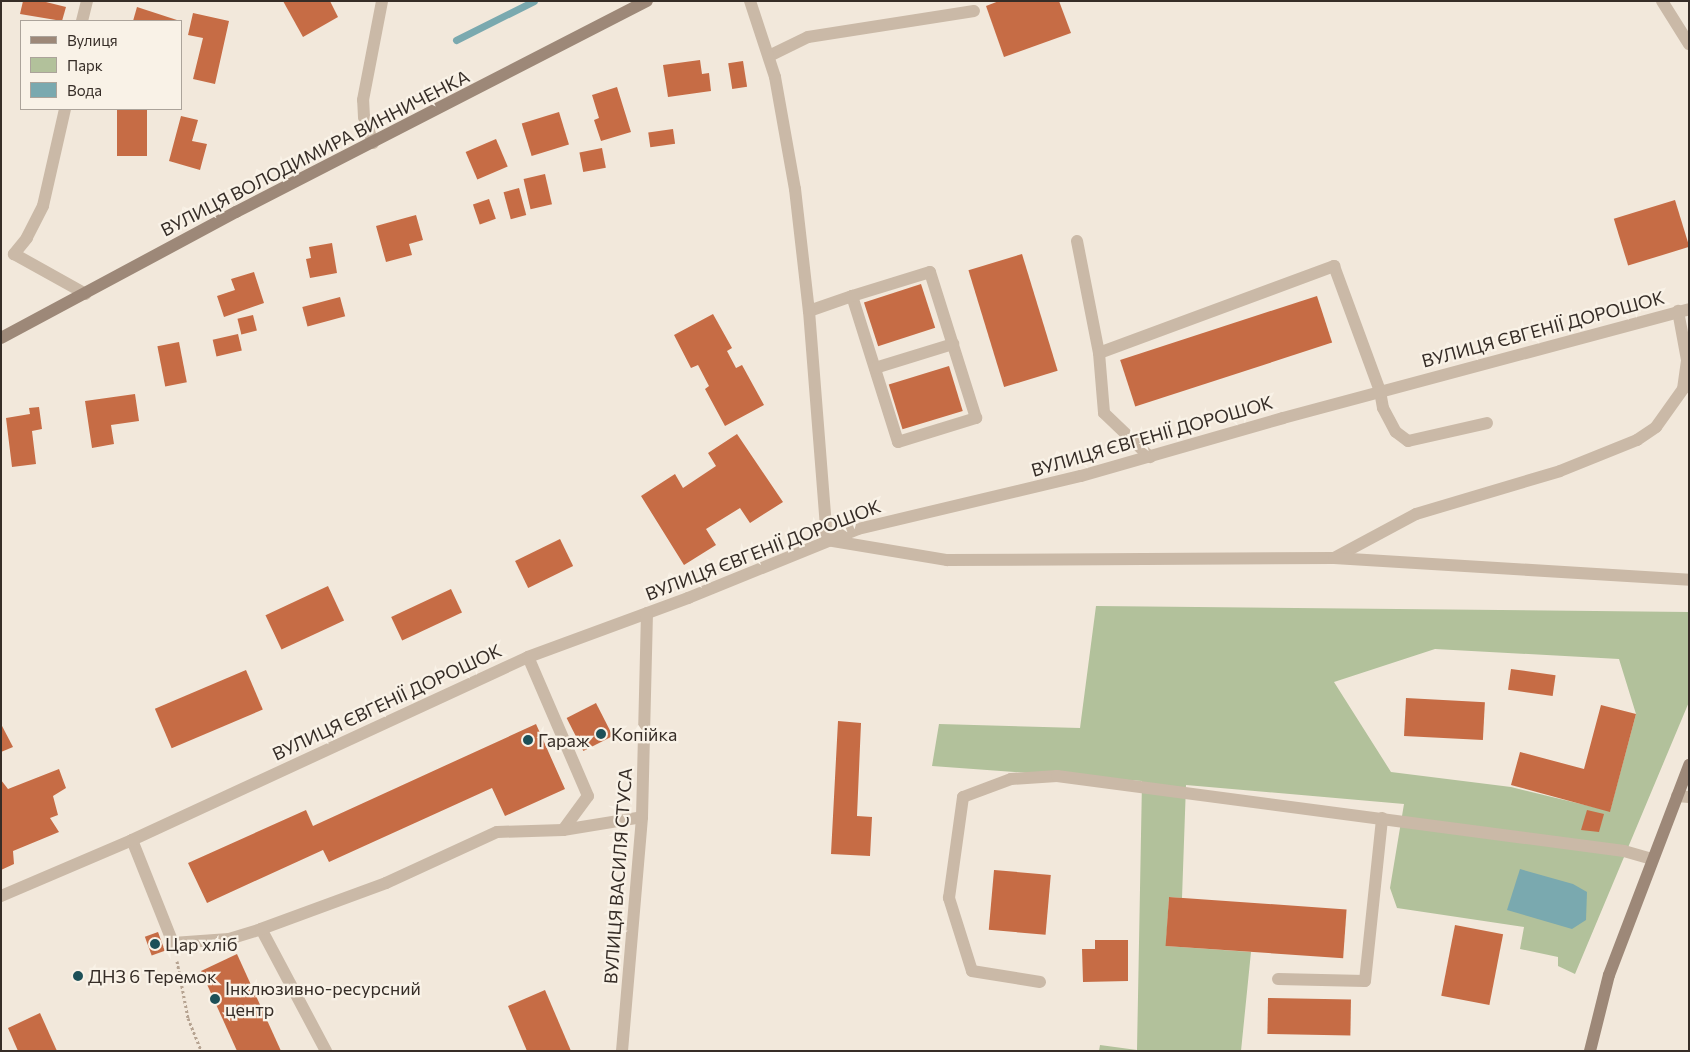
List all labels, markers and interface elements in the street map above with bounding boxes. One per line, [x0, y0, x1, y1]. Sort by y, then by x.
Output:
legend [20, 20, 182, 110]
text: Вулиця [67, 31, 118, 49]
text: Парк [67, 56, 103, 74]
street label: ВУЛИЦЯ ВОЛОДИМИРА ВИННИЧЕНКА [157, 65, 473, 241]
text: Вода [67, 81, 102, 99]
street label: ВУЛИЦЯ ЄВГЕНІЇ ДОРОШОК [1419, 286, 1667, 372]
street label: ВУЛИЦЯ ЄВГЕНІЇ ДОРОШОК [1029, 391, 1275, 481]
street label: ВУЛИЦЯ ЄВГЕНІЇ ДОРОШОК [642, 495, 884, 605]
street label: ВУЛИЦЯ ЄВГЕНІЇ ДОРОШОК [269, 639, 505, 765]
place label: Копійка [611, 723, 677, 745]
marker: Копійка [595, 728, 607, 740]
place label: Гараж [538, 729, 590, 751]
marker: Гараж [522, 734, 534, 746]
street label: ВУЛИЦЯ ВАСИЛЯ СТУСА [600, 767, 636, 985]
place label: Цар хліб [165, 933, 238, 955]
marker: Цар хліб [149, 938, 161, 950]
place label: ДНЗ 6 Теремок [88, 965, 217, 987]
marker: ДНЗ 6 Теремок [72, 970, 84, 982]
place label: Інклюзивно-ресурсний центр [225, 978, 421, 1021]
marker: Інклюзивно-ресурсний центр [209, 993, 221, 1005]

